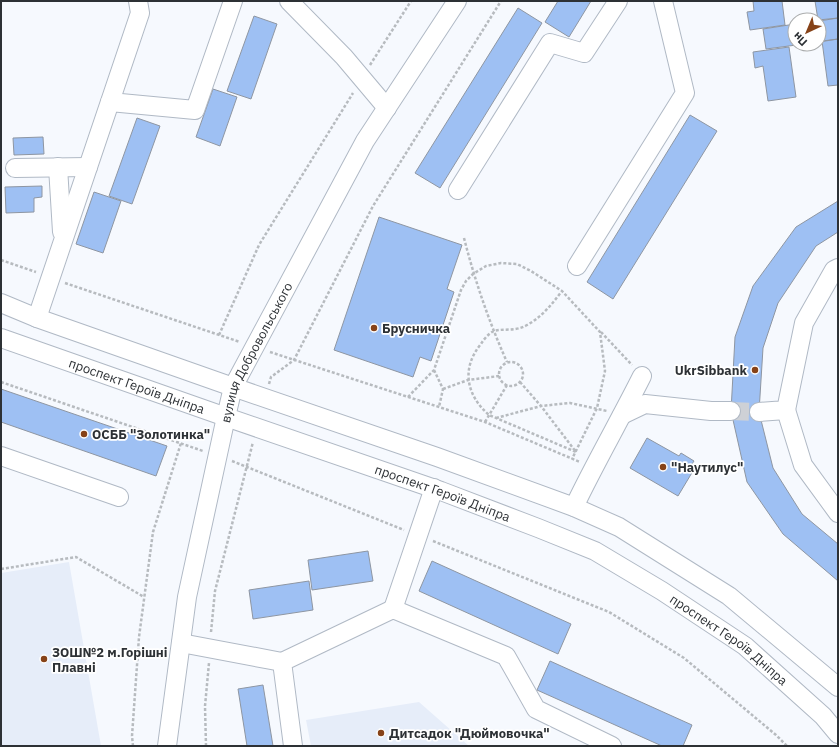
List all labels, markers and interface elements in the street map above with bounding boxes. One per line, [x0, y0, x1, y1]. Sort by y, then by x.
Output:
north arrow [787, 12, 827, 52]
text: Пн [790, 29, 810, 49]
street label: вулиця Добровольського [217, 279, 297, 424]
place label: Брусничка [382, 320, 450, 337]
marker: Брусничка [369, 323, 379, 333]
street label: проспект Героїв Дніпра [66, 354, 207, 418]
place label: UkrSibbank [675, 362, 747, 379]
marker: UkrSibbank [750, 365, 760, 375]
place label: ОСББ "Золотинка" [92, 426, 210, 443]
marker: ОСББ "Золотинка" [79, 429, 89, 439]
place label: "Наутилус" [671, 459, 744, 476]
street label: проспект Героїв Дніпра [373, 461, 513, 526]
marker: "Наутилус" [658, 462, 668, 472]
street label: проспект Героїв Дніпра [667, 591, 791, 689]
place label: ЗОШ№2 м.Горішні Плавні [52, 644, 168, 676]
marker: ЗОШ№2 м.Горішні Плавні [39, 654, 49, 664]
place label: Дитсадок "Дюймовочка" [389, 725, 550, 742]
marker: Дитсадок "Дюймовочка" [376, 728, 386, 738]

